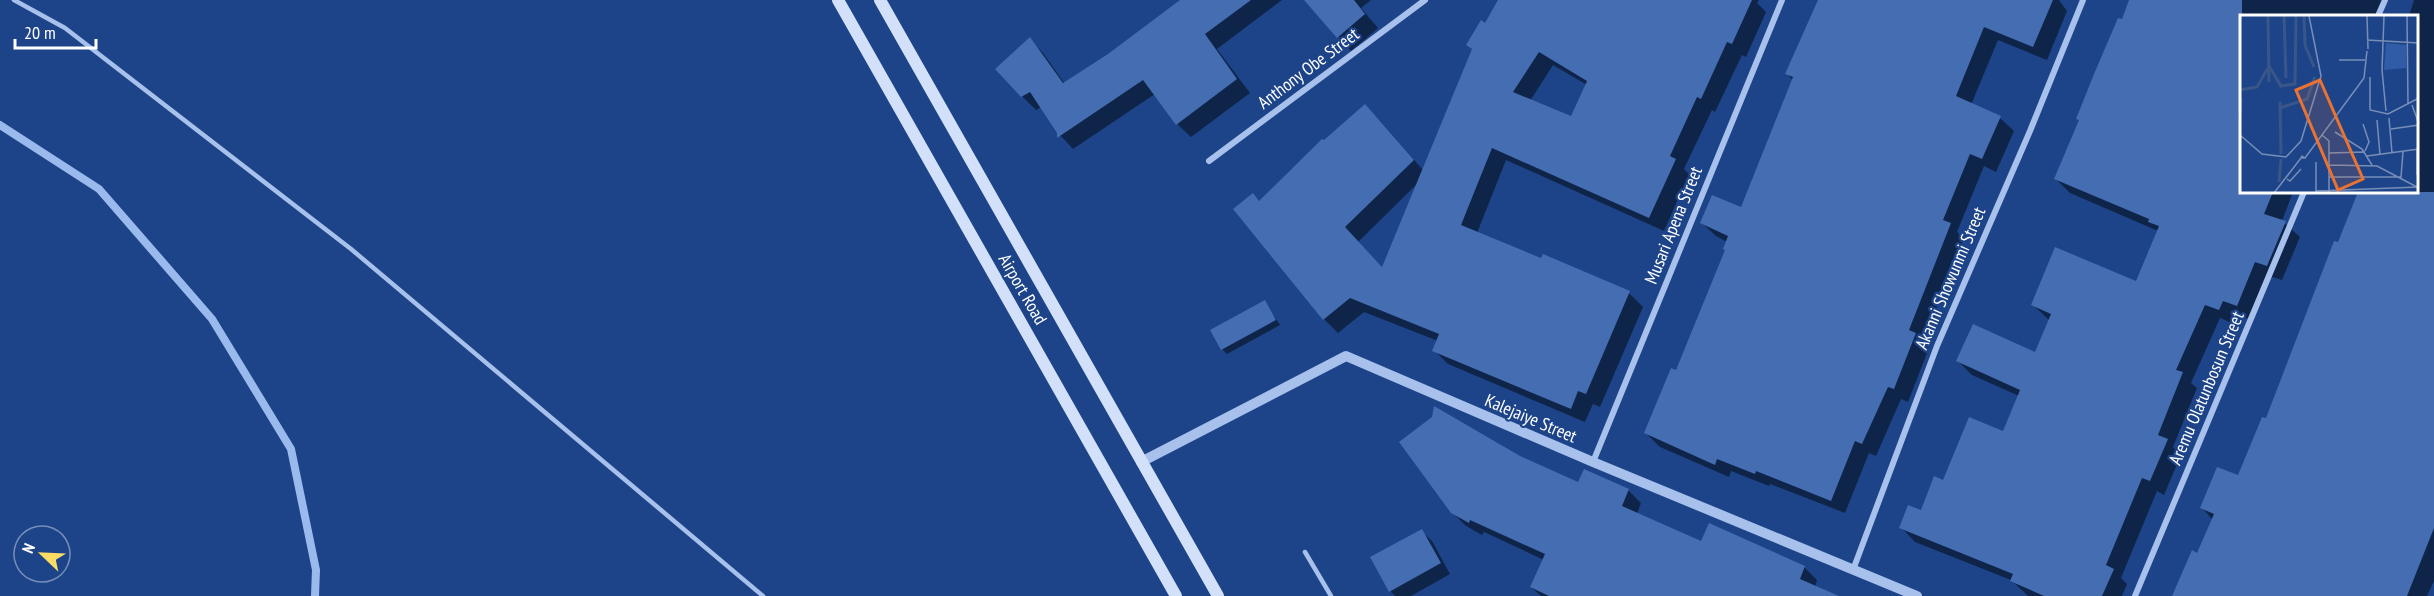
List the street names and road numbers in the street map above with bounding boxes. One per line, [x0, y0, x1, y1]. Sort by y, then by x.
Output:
street label: Anthony Obe Street [1253, 22, 1363, 114]
street label: Musari Apena Street [1639, 163, 1707, 287]
street label: Akanni Showunmi Street [1910, 203, 1990, 353]
street label: Airport Road [994, 250, 1052, 328]
street label: Aremu Olatunbosun Street [2163, 308, 2249, 468]
street label: Kalejaiye Street [1482, 388, 1580, 448]

